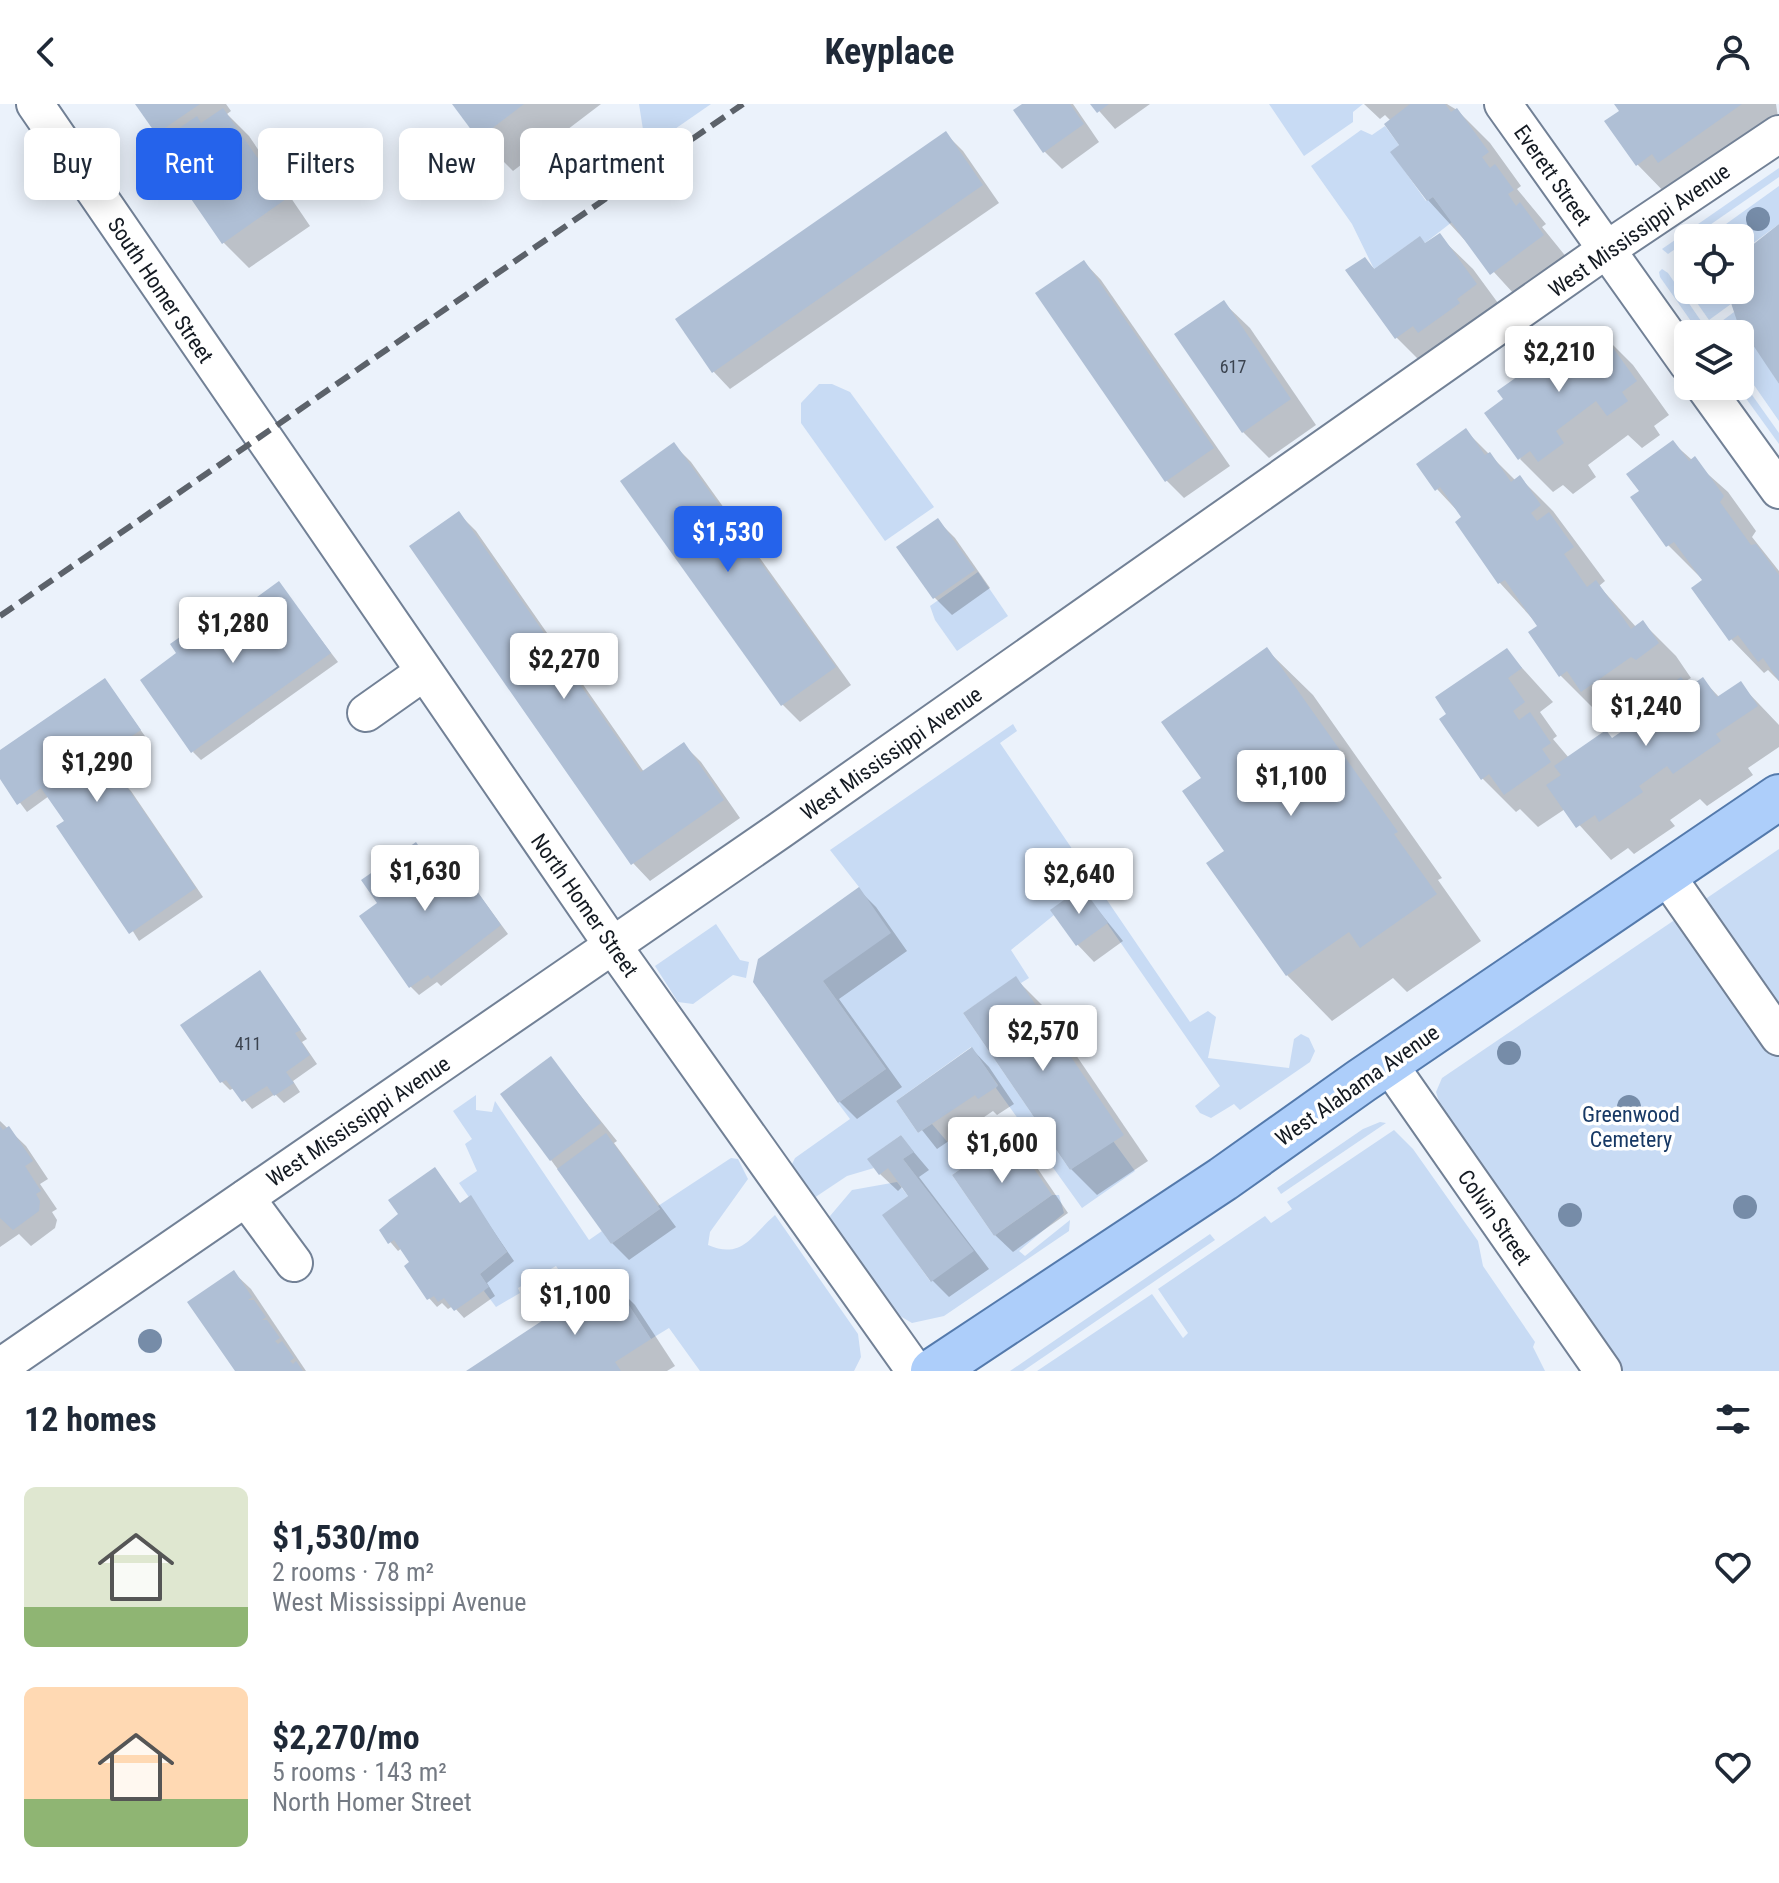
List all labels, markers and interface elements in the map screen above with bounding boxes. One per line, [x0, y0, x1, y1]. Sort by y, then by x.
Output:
icon: back [24, 30, 68, 74]
icon: person [1711, 30, 1755, 74]
text: Keyplace [824, 31, 955, 73]
street label: Everett Street [1509, 120, 1596, 230]
chip: Buy [24, 128, 120, 200]
chip: Rent [136, 128, 242, 200]
chip: Filters [258, 128, 383, 200]
chip: New [399, 128, 504, 200]
chip: Apartment [520, 128, 693, 200]
street label: West Mississippi Avenue [1544, 158, 1735, 302]
street label: South Homer Street [103, 213, 219, 368]
map controls [1674, 224, 1754, 400]
button: locate [1674, 224, 1754, 304]
button: layers [1674, 320, 1754, 400]
pin: $2,210 [1494, 326, 1624, 394]
text: $2,210 [1523, 337, 1595, 367]
house number: 617 [1220, 356, 1246, 377]
pin: $1,530 [663, 506, 793, 574]
text: $1,530 [692, 517, 764, 547]
pin: $1,280 [168, 597, 298, 665]
text: $1,280 [197, 608, 269, 638]
pin: $2,270 [499, 633, 629, 701]
text: $2,270 [528, 644, 600, 674]
pin: $1,240 [1581, 680, 1711, 748]
street label: West Mississippi Avenue [796, 681, 987, 825]
text: $1,240 [1610, 691, 1682, 721]
pin: $1,290 [32, 736, 162, 804]
text: $1,290 [61, 747, 133, 777]
pin: $1,100 [1226, 750, 1356, 818]
text: $1,100 [1255, 761, 1327, 791]
street label: North Homer Street [526, 829, 643, 982]
pin: $1,630 [360, 845, 490, 913]
pin: $2,640 [1014, 848, 1144, 916]
text: $1,630 [389, 856, 461, 886]
text: $2,640 [1043, 859, 1115, 889]
pin: $2,570 [978, 1005, 1108, 1073]
text: $2,570 [1007, 1016, 1079, 1046]
street label: West Alabama Avenue [1271, 1020, 1444, 1151]
house number: 411 [235, 1033, 261, 1054]
street label: West Mississippi Avenue [262, 1051, 455, 1192]
park label: Greenwood Cemetery [1582, 1102, 1680, 1152]
pin: $1,600 [937, 1117, 1067, 1185]
text: $1,600 [966, 1128, 1038, 1158]
street label: Colvin Street [1453, 1165, 1536, 1270]
pin: $1,100 [510, 1269, 640, 1337]
text: $1,100 [539, 1280, 611, 1310]
icon: filters [1711, 1397, 1755, 1441]
text: 12 homes [24, 1399, 157, 1439]
text: $1,530/mo [272, 1517, 420, 1557]
icon: home [88, 1519, 184, 1615]
icon: heart [1711, 1545, 1755, 1589]
text: 2 rooms · 78 m² [272, 1557, 434, 1587]
text: West Mississippi Avenue [272, 1587, 527, 1617]
text: $2,270/mo [272, 1717, 420, 1757]
icon: home [88, 1719, 184, 1815]
icon: heart [1711, 1745, 1755, 1789]
text: 5 rooms · 143 m² [272, 1757, 447, 1787]
text: North Homer Street [272, 1787, 472, 1817]

